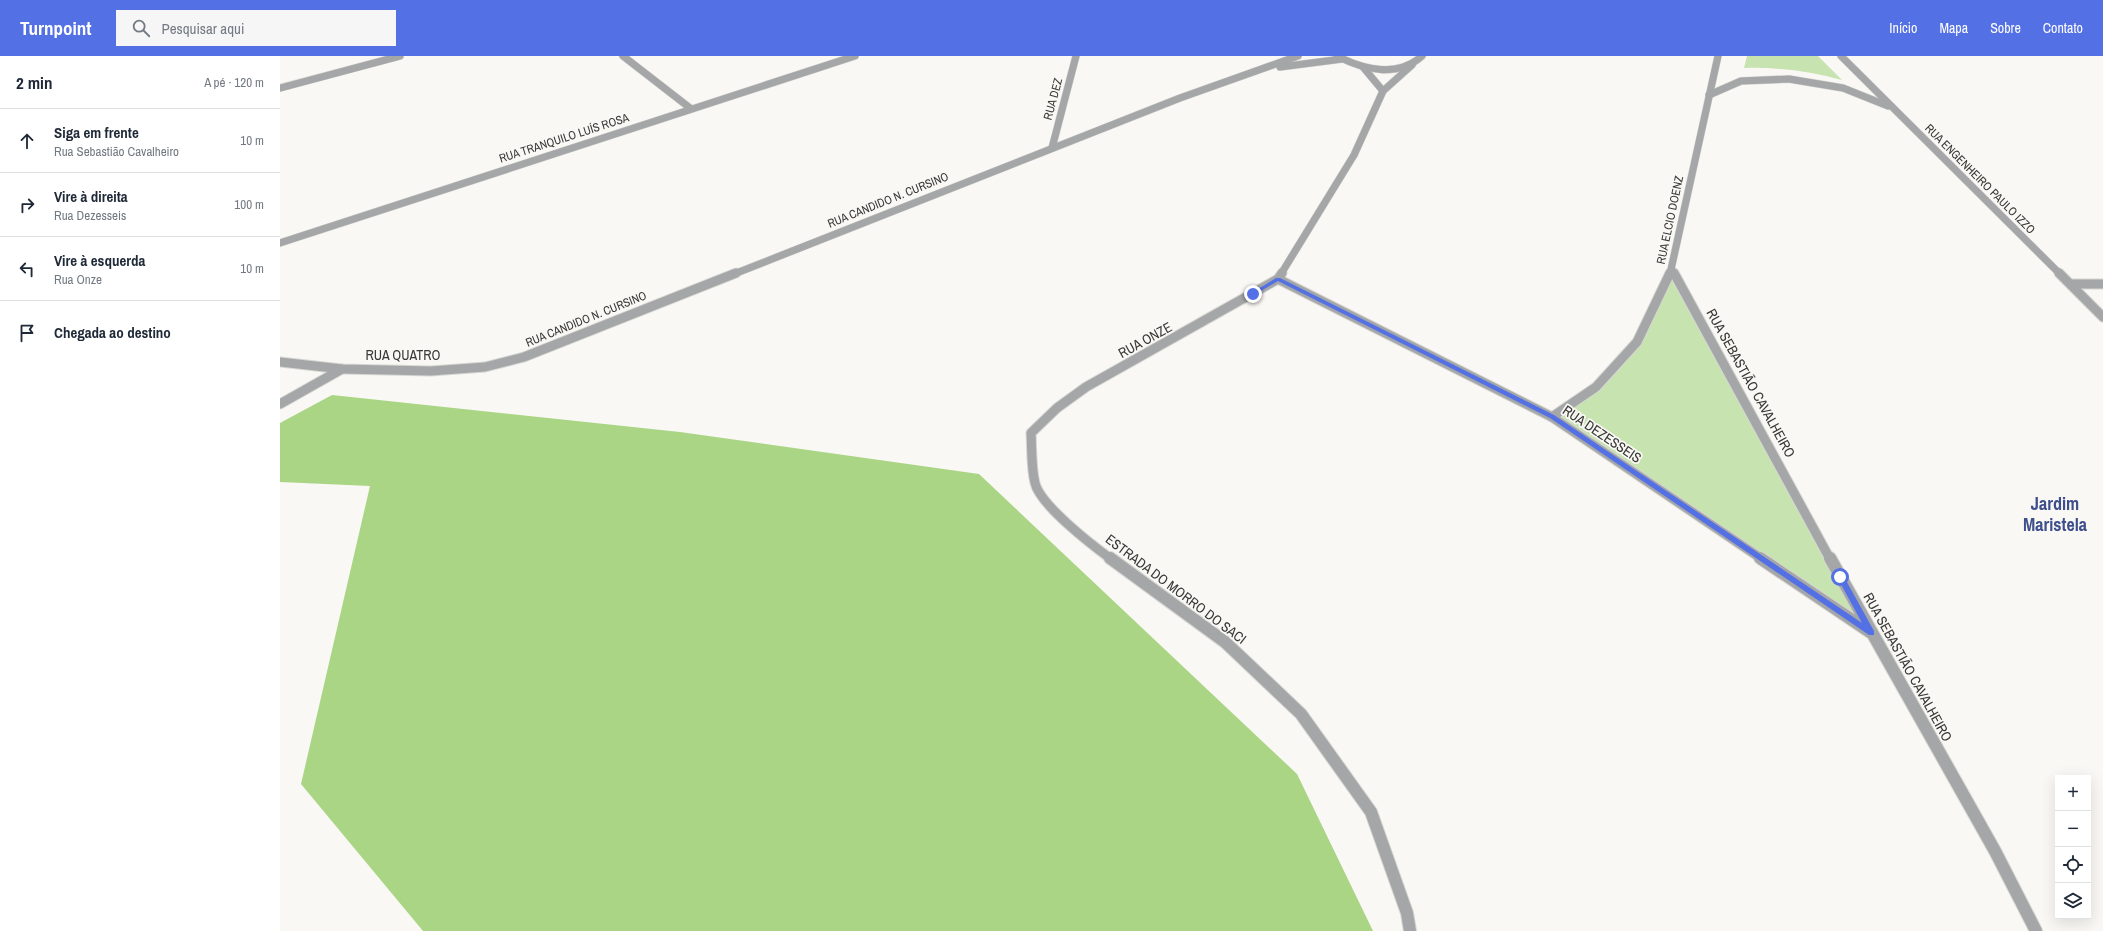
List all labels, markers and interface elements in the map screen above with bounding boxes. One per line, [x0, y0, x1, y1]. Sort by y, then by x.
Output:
search box [116, 10, 396, 46]
text: Turnpoint [20, 15, 92, 41]
icon: search [130, 17, 152, 39]
text: Pesquisar aqui [162, 18, 244, 39]
text: Início [1889, 19, 1917, 37]
text: Mapa [1939, 19, 1968, 37]
text: Sobre [1990, 19, 2021, 37]
text: Contato [2043, 19, 2083, 37]
text: 2 min [16, 71, 52, 94]
text: A pé · 120 m [204, 74, 264, 91]
street label: RUA DEZ [1040, 76, 1066, 122]
street label: RUA TRANQUILO LUÍS ROSA [497, 109, 631, 167]
street label: RUA ENGENHEIRO PAULO IZZO [1921, 120, 2039, 238]
text: Siga em frente [54, 122, 139, 143]
icon: ahead [16, 130, 38, 152]
text: 10 m [240, 132, 264, 149]
text: Rua Sebastião Cavalheiro [54, 143, 179, 160]
street label: RUA CANDIDO N. CURSINO [825, 168, 951, 232]
street label: RUA ELCIO DOENZ [1653, 174, 1687, 266]
text: Vire à direita [54, 186, 128, 207]
icon: right [16, 194, 38, 216]
text: 100 m [234, 196, 264, 213]
text: Rua Dezesseis [54, 207, 126, 224]
text: Vire à esquerda [54, 250, 145, 271]
icon: left [16, 258, 38, 280]
text: 10 m [240, 260, 264, 277]
text: Rua Onze [54, 271, 102, 288]
route end [1244, 285, 1262, 303]
street label: RUA CANDIDO N. CURSINO [523, 287, 649, 351]
street label: RUA SEBASTIÃO CAVALHEIRO [1703, 305, 1799, 461]
street label: RUA ONZE [1115, 318, 1175, 362]
icon: arrive [16, 322, 38, 344]
text: Chegada ao destino [54, 322, 171, 343]
street label: RUA QUATRO [365, 346, 441, 364]
street label: RUA DEZESSEIS [1559, 401, 1645, 467]
district label: Jardim Maristela [2023, 491, 2088, 537]
street label: ESTRADA DO MORRO DO SACI [1102, 530, 1250, 648]
route start [1831, 568, 1849, 586]
street label: RUA SEBASTIÃO CAVALHEIRO [1860, 589, 1956, 745]
map controls [2055, 775, 2091, 919]
button: + [2055, 775, 2091, 811]
button: − [2055, 811, 2091, 847]
button: locate [2055, 847, 2091, 883]
button: layers [2055, 883, 2091, 919]

